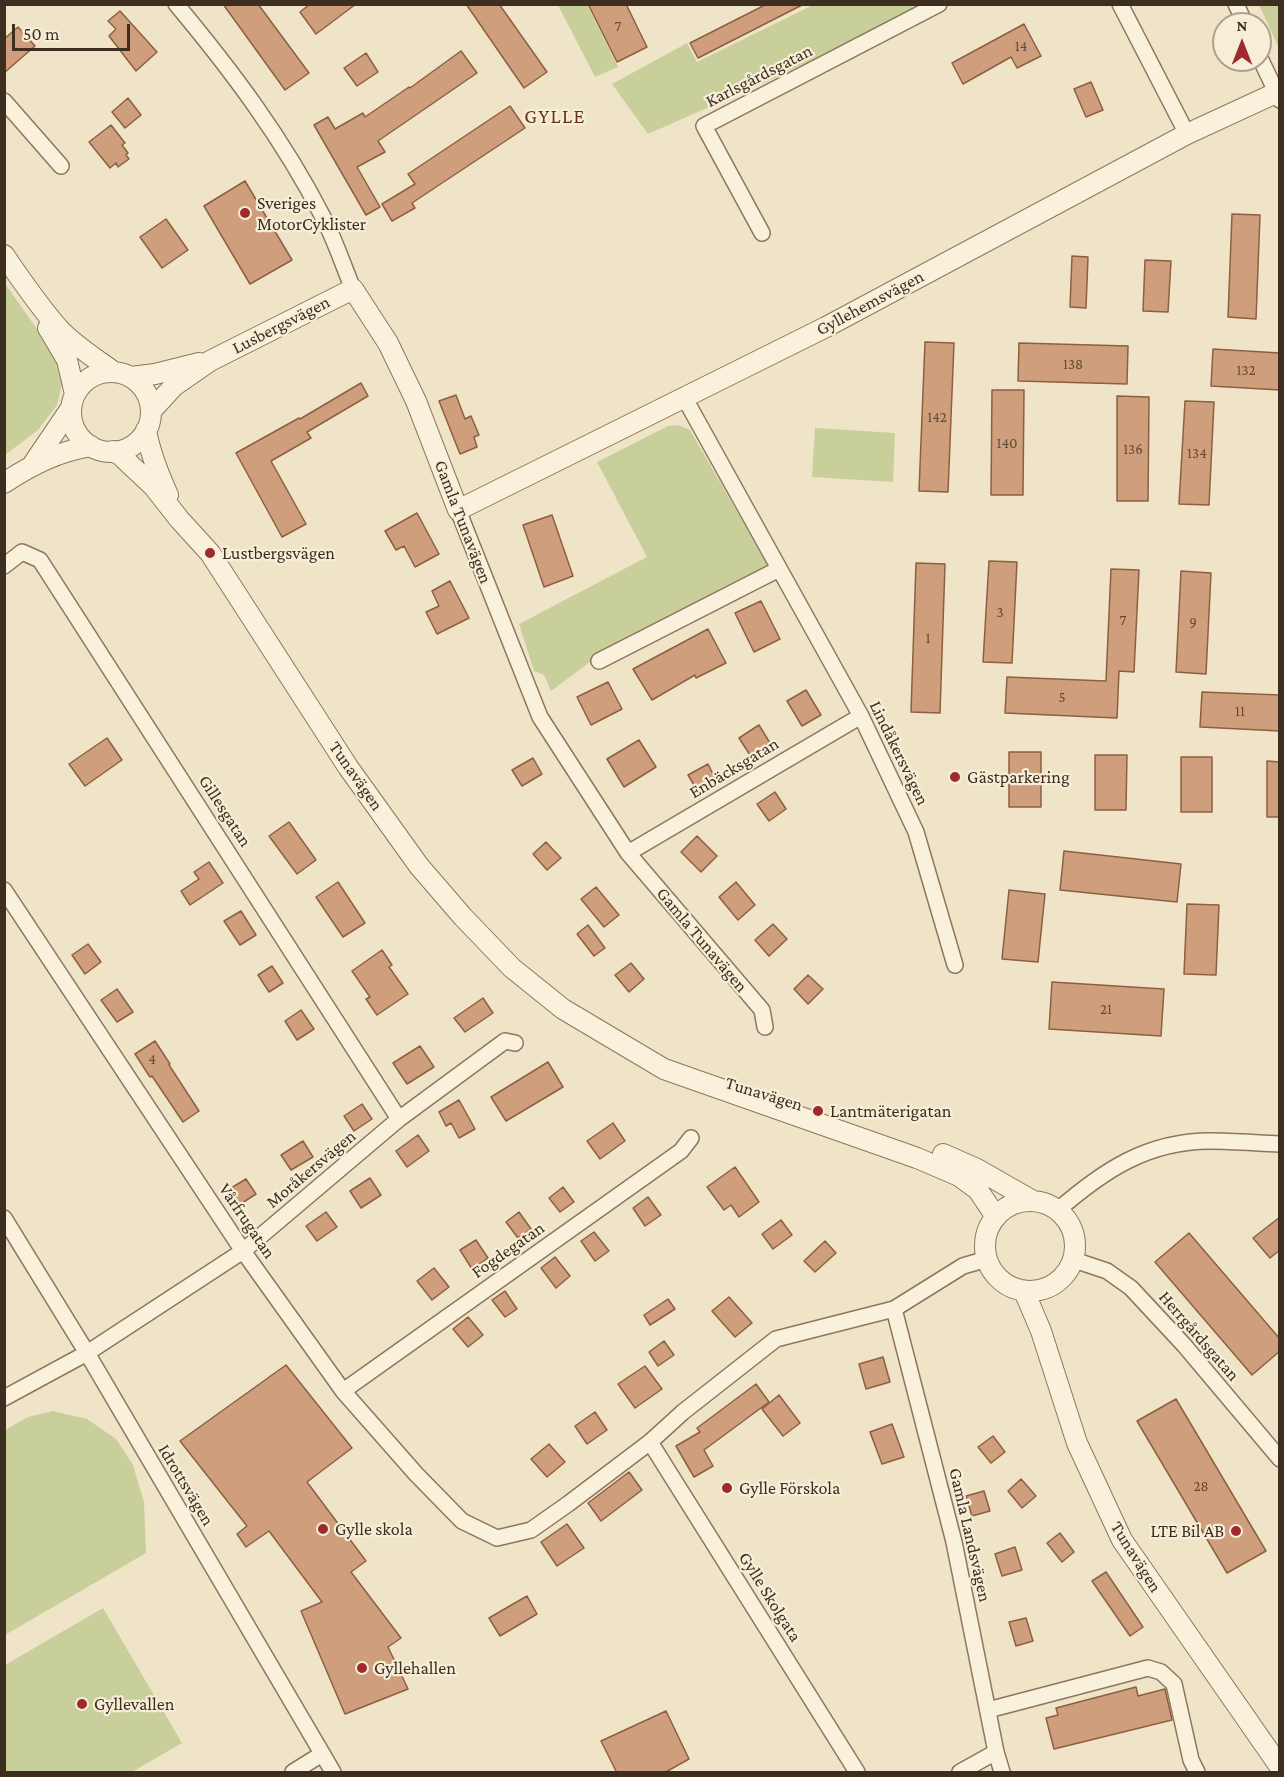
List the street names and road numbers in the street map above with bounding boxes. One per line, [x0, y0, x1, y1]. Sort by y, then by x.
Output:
street label: Karlsgårdsgatan [702, 40, 816, 112]
street label: Gyllehemsvägen [813, 266, 927, 340]
street label: Lusbergsvägen [228, 291, 334, 359]
street label: Gamla Tunavägen [430, 457, 496, 587]
street label: Lindåkersvägen [864, 697, 934, 809]
street label: Enbäcksgatan [685, 733, 783, 803]
street label: Tunavägen [324, 737, 388, 815]
street label: Gillesgatan [194, 771, 256, 851]
street label: Gamla Tunavägen [652, 883, 752, 997]
street label: Tunavägen [723, 1072, 805, 1116]
street label: Moråkersvägen [262, 1125, 360, 1213]
street label: Vårfrugatan [214, 1179, 280, 1263]
street label: Fogdegatan [467, 1217, 549, 1283]
street label: Herrgårdsgatan [1154, 1286, 1244, 1386]
street label: Idrottsvägen [153, 1440, 219, 1530]
street label: Gamla Landsvägen [944, 1466, 996, 1604]
street label: Tunavägen [1106, 1517, 1166, 1597]
street label: Gylle Skolgata [734, 1548, 806, 1646]

